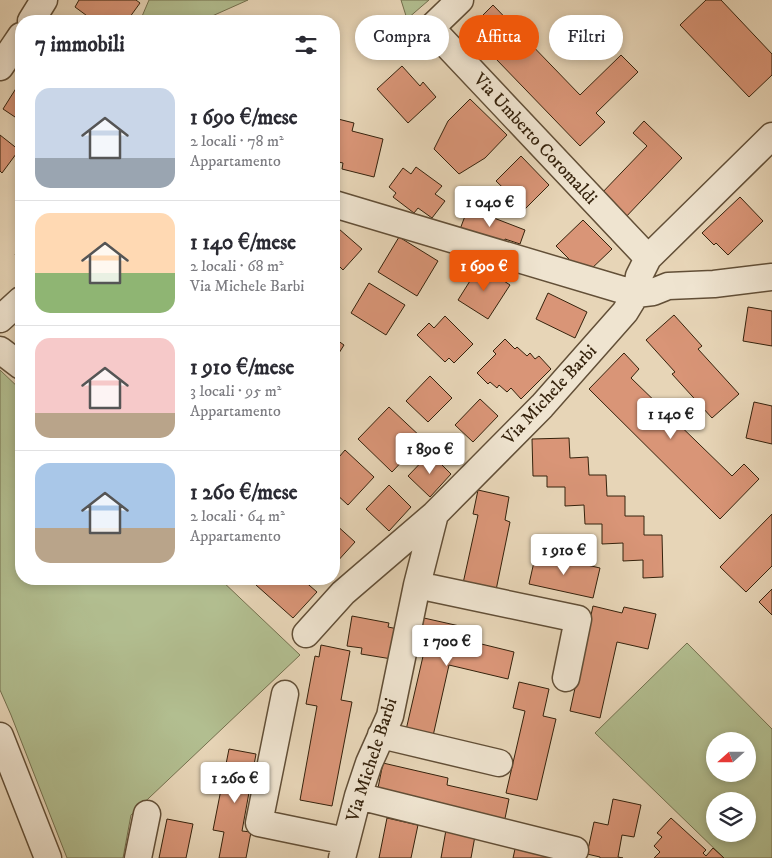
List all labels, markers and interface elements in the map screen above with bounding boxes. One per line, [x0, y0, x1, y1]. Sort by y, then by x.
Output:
chip: Compra [355, 15, 449, 60]
chip: Affitta [459, 15, 539, 60]
chip: Filtri [549, 15, 623, 60]
icon: filters [292, 31, 320, 59]
text: 7 immobili [35, 32, 125, 58]
street label: Via Umberto Coromaldi [468, 68, 602, 209]
text: 1 690 €/mese [190, 105, 298, 131]
icon: home [75, 108, 135, 168]
text: 2 locali · 78 m² [190, 131, 284, 151]
text: Appartamento [190, 151, 281, 171]
pin: 1 040 € [444, 186, 536, 228]
text: 1 040 € [466, 192, 514, 212]
text: 1 140 €/mese [190, 230, 296, 256]
icon: home [75, 233, 135, 293]
pin: 1 690 € [438, 250, 530, 292]
text: 2 locali · 68 m² [190, 256, 284, 276]
text: 1 690 € [460, 256, 508, 276]
text: Via Michele Barbi [190, 276, 304, 296]
street label: Via Michele Barbi [497, 340, 602, 450]
text: 1 910 €/mese [190, 355, 294, 381]
icon: home [75, 358, 135, 418]
text: 3 locali · 95 m² [190, 381, 281, 401]
pin: 1 140 € [625, 398, 717, 440]
text: Appartamento [190, 401, 281, 421]
text: 1 140 € [648, 404, 694, 424]
pin: 1 890 € [384, 432, 476, 475]
text: 1 890 € [407, 439, 453, 459]
text: 1 260 €/mese [190, 480, 297, 506]
icon: home [75, 483, 135, 543]
text: 2 locali · 64 m² [190, 506, 285, 526]
text: Appartamento [190, 526, 281, 546]
pin: 1 910 € [518, 534, 610, 576]
text: 1 910 € [542, 540, 586, 560]
pin: 1 700 € [401, 624, 493, 667]
text: 1 700 € [423, 631, 471, 651]
street label: Via Michele Barbi [341, 695, 402, 825]
north arrow [706, 732, 756, 782]
map controls [706, 732, 756, 842]
pin: 1 260 € [189, 762, 281, 804]
text: 1 260 € [212, 768, 258, 788]
button: layers [706, 792, 756, 842]

